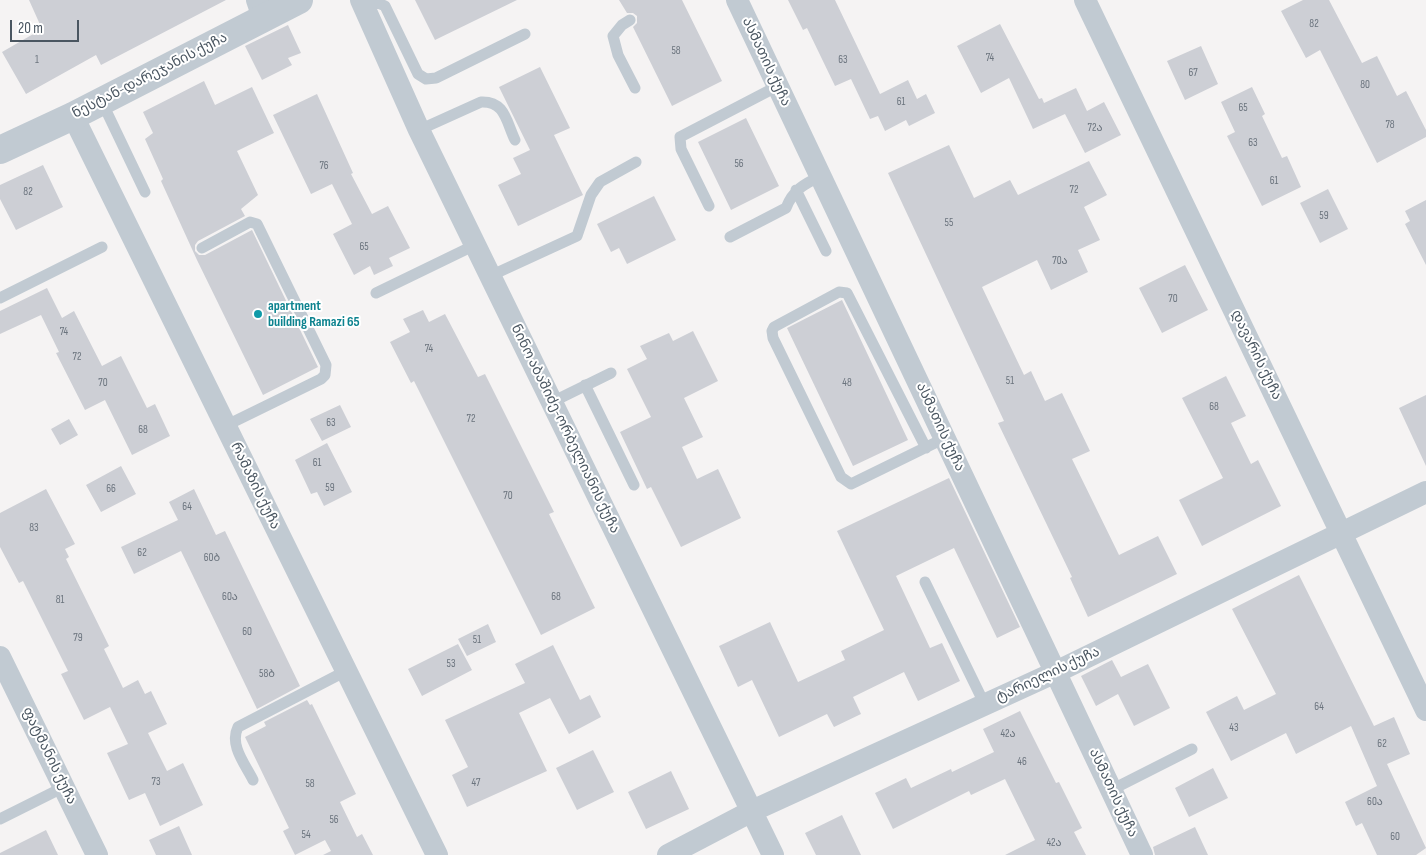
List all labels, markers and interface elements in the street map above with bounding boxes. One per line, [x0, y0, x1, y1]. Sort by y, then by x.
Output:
scale bar [12, 10, 81, 42]
street label: ასმათის ქუჩა [738, 15, 794, 109]
house number: 82 [1309, 17, 1319, 31]
text: 20 m [18, 19, 43, 38]
street label: ნესტან-დარეჯანის ქუჩა [70, 30, 230, 122]
house number: 58 [671, 44, 681, 58]
house number: 74 [986, 51, 994, 65]
house number: 1 [35, 53, 39, 67]
house number: 63 [838, 53, 848, 67]
house number: 67 [1188, 66, 1198, 80]
house number: 80 [1360, 78, 1370, 92]
house number: 61 [897, 95, 905, 109]
house number: 65 [1238, 101, 1248, 115]
house number: 78 [1385, 118, 1395, 132]
house number: 72ა [1088, 121, 1102, 135]
house number: 63 [1248, 136, 1258, 150]
house number: 56 [734, 157, 744, 171]
house number: 76 [319, 159, 329, 173]
house number: 61 [1270, 174, 1278, 188]
house number: 72 [1070, 183, 1078, 197]
house number: 82 [23, 185, 33, 199]
house number: 59 [1319, 209, 1329, 223]
house number: 55 [945, 216, 953, 230]
house number: 65 [359, 240, 369, 254]
house number: 70ა [1052, 254, 1068, 268]
house number: 70 [1168, 292, 1178, 306]
place label: apartment building Ramazi 65 [268, 298, 360, 331]
street label: დავარის ქუჩა [1227, 307, 1285, 403]
marker: apartment building Ramazi 65 [252, 308, 264, 320]
street label: ნინო აბაშიძე-ორბელიანის ქუჩა [507, 322, 623, 536]
house number: 74 [60, 325, 68, 339]
house number: 74 [425, 342, 433, 356]
house number: 72 [73, 350, 81, 364]
house number: 51 [1006, 374, 1014, 388]
house number: 70 [98, 376, 108, 390]
house number: 48 [842, 376, 852, 390]
street label: ასმათის ქუჩა [912, 380, 968, 474]
house number: 68 [1209, 400, 1219, 414]
house number: 72 [467, 412, 475, 426]
house number: 63 [326, 416, 336, 430]
house number: 68 [138, 423, 148, 437]
street label: რამაზის ქუჩა [227, 440, 283, 532]
house number: 61 [313, 456, 321, 470]
house number: 59 [325, 481, 335, 495]
house number: 66 [106, 482, 116, 496]
house number: 70 [503, 489, 513, 503]
house number: 64 [182, 500, 192, 514]
house number: 83 [29, 521, 39, 535]
house number: 62 [137, 546, 147, 560]
house number: 60ბ [204, 551, 220, 565]
house number: 60ა [222, 590, 238, 604]
house number: 68 [551, 590, 561, 604]
house number: 81 [56, 593, 64, 607]
house number: 60 [242, 625, 252, 639]
house number: 79 [73, 631, 83, 645]
house number: 51 [473, 633, 481, 647]
street label: ტარიელის ქუჩა [993, 644, 1103, 706]
house number: 53 [446, 657, 456, 671]
house number: 58ბ [259, 667, 275, 681]
house number: 64 [1314, 700, 1324, 714]
street label: ფატმანის ქუჩა [18, 705, 80, 807]
house number: 43 [1229, 721, 1239, 735]
house number: 42ა [1000, 727, 1016, 741]
house number: 62 [1377, 737, 1387, 751]
street label: ასმათის ქუჩა [1085, 746, 1141, 840]
house number: 46 [1017, 755, 1027, 769]
house number: 73 [151, 775, 161, 789]
house number: 47 [472, 776, 480, 790]
house number: 58 [305, 777, 315, 791]
house number: 60ა [1367, 795, 1383, 809]
house number: 56 [329, 813, 339, 827]
house number: 54 [301, 828, 311, 842]
house number: 60 [1390, 830, 1400, 844]
house number: 42ა [1046, 836, 1062, 850]

